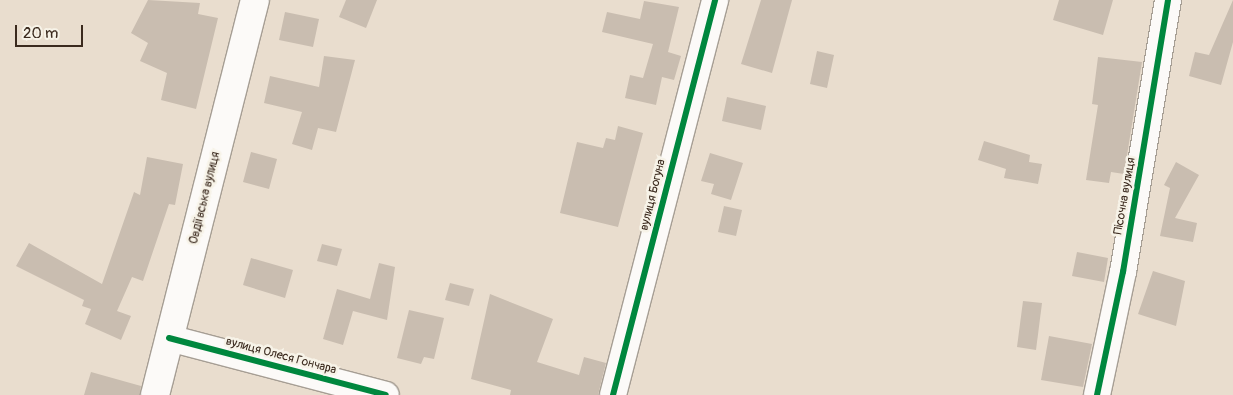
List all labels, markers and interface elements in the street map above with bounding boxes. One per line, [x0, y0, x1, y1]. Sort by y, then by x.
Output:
scale bar [18, 15, 85, 47]
text: 20 m [23, 24, 58, 43]
street label: Овдіївська вулиця [187, 150, 223, 246]
street label: Пісочна вулиця [1111, 156, 1139, 236]
street label: вулиця Богуна [637, 158, 669, 232]
street label: вулиця Олеся Гончара [224, 334, 338, 378]

